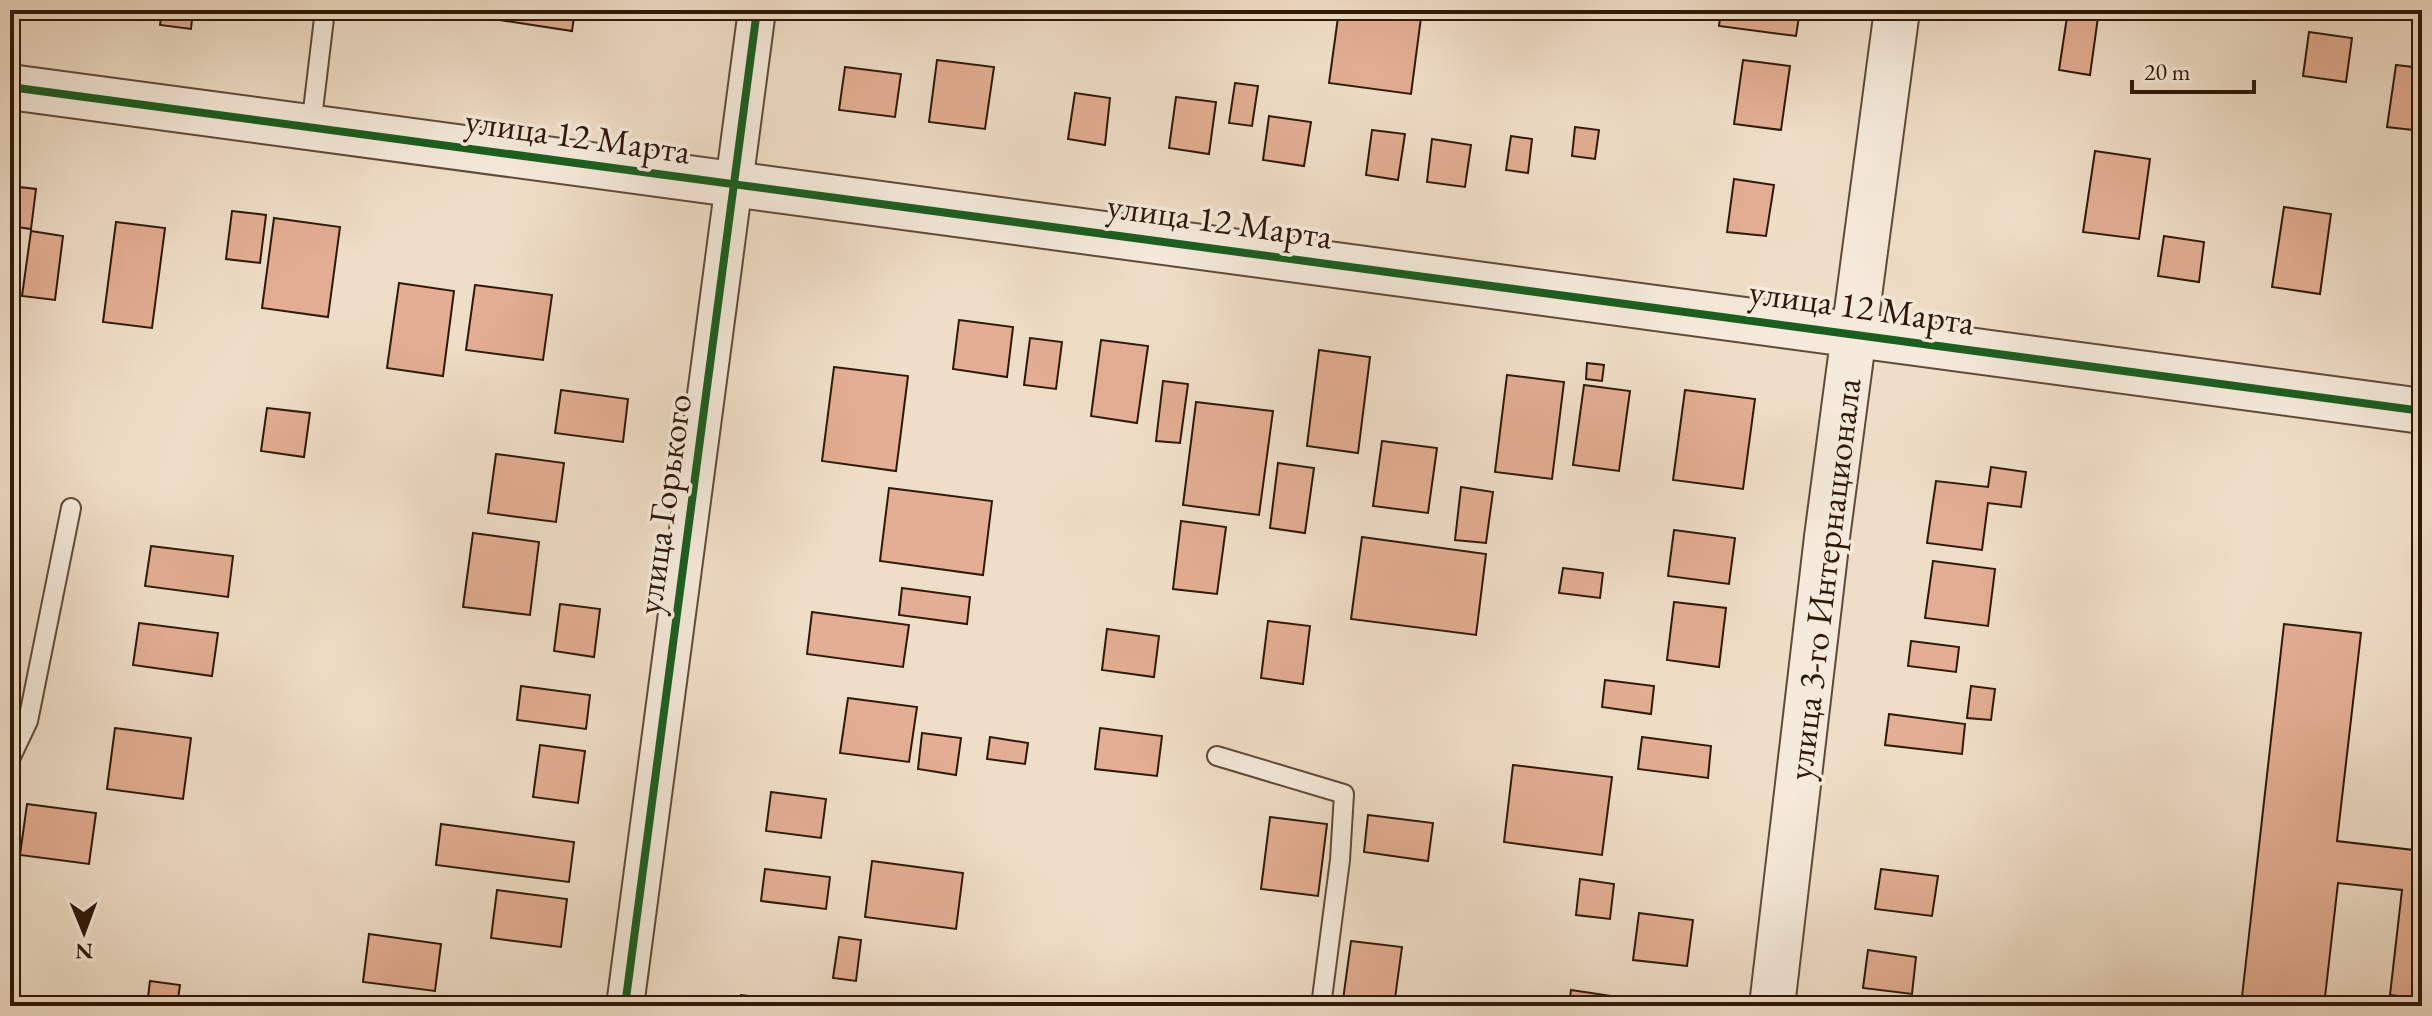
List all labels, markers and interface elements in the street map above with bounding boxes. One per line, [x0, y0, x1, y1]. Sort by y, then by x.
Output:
scale bar [2132, 44, 2254, 94]
text: 20 m [2144, 56, 2191, 87]
street label: улица 12 Марта [462, 96, 694, 175]
street label: улица 12 Марта [1104, 181, 1336, 260]
street label: улица 12 Марта [1746, 267, 1978, 346]
street label: улица 3-го Интернационала [1776, 375, 1872, 783]
street label: улица Горького [625, 391, 702, 617]
north arrow [44, 892, 124, 972]
text: N [75, 937, 93, 966]

